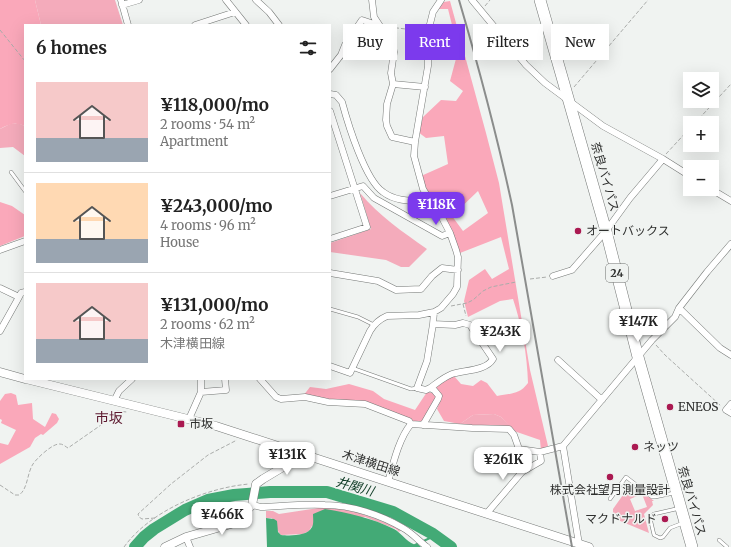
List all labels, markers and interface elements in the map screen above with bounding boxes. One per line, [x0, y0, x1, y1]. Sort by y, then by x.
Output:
chip: Buy [343, 24, 397, 60]
chip: Rent [405, 24, 465, 60]
chip: Filters [473, 24, 543, 60]
chip: New [551, 24, 609, 60]
text: 6 homes [36, 37, 107, 59]
icon: filters [297, 37, 319, 59]
map controls [683, 72, 719, 196]
button: layers [683, 72, 719, 108]
text: ¥118,000/mo [160, 94, 269, 116]
icon: home [68, 98, 116, 146]
text: 2 rooms · 54 m² [160, 116, 255, 133]
button: + [683, 116, 719, 152]
text: Apartment [160, 133, 228, 150]
street label: 奈良バイパス [588, 140, 623, 213]
button: − [683, 160, 719, 196]
pin: ¥118K [408, 192, 464, 226]
text: ¥243,000/mo [160, 195, 272, 217]
text: ¥118K [417, 196, 455, 213]
icon: home [68, 199, 116, 247]
text: 4 rooms · 96 m² [160, 217, 256, 234]
place label: オートバックス [586, 223, 670, 238]
marker: オートバックス [573, 226, 583, 236]
text: House [160, 234, 199, 251]
road number: 24 [606, 264, 628, 282]
text: ¥131,000/mo [160, 294, 268, 316]
icon: home [68, 299, 116, 347]
pin: ¥147K [610, 309, 666, 343]
text: ¥147K [618, 313, 658, 330]
text: 2 rooms · 62 m² [160, 316, 255, 333]
pin: ¥243K [472, 319, 528, 353]
text: ¥243K [479, 323, 521, 340]
text: 木津横田線 [160, 335, 225, 352]
place label: ENEOS [678, 399, 718, 414]
marker: ENEOS [665, 402, 675, 412]
district label: 市坂 [95, 409, 123, 427]
place label: 市坂 [189, 416, 213, 431]
marker: 市坂 [176, 419, 186, 429]
place label: ネッツ [643, 439, 679, 454]
pin: ¥131K [259, 442, 315, 476]
marker: ネッツ [630, 442, 640, 452]
text: ¥131K [268, 446, 306, 463]
street label: 木津横田線 [340, 446, 402, 479]
pin: ¥261K [475, 447, 531, 481]
text: ¥261K [483, 451, 523, 468]
street label: 奈良バイパス [675, 464, 710, 537]
marker: 株式会社望月測量設計 [605, 472, 615, 482]
water label: 井関川 [334, 473, 378, 501]
place label: 株式会社望月測量設計 [550, 482, 670, 497]
pin: ¥466K [194, 502, 250, 536]
text: ¥466K [200, 506, 244, 523]
place label: マクドナルド [585, 511, 657, 526]
marker: マクドナルド [660, 514, 670, 524]

